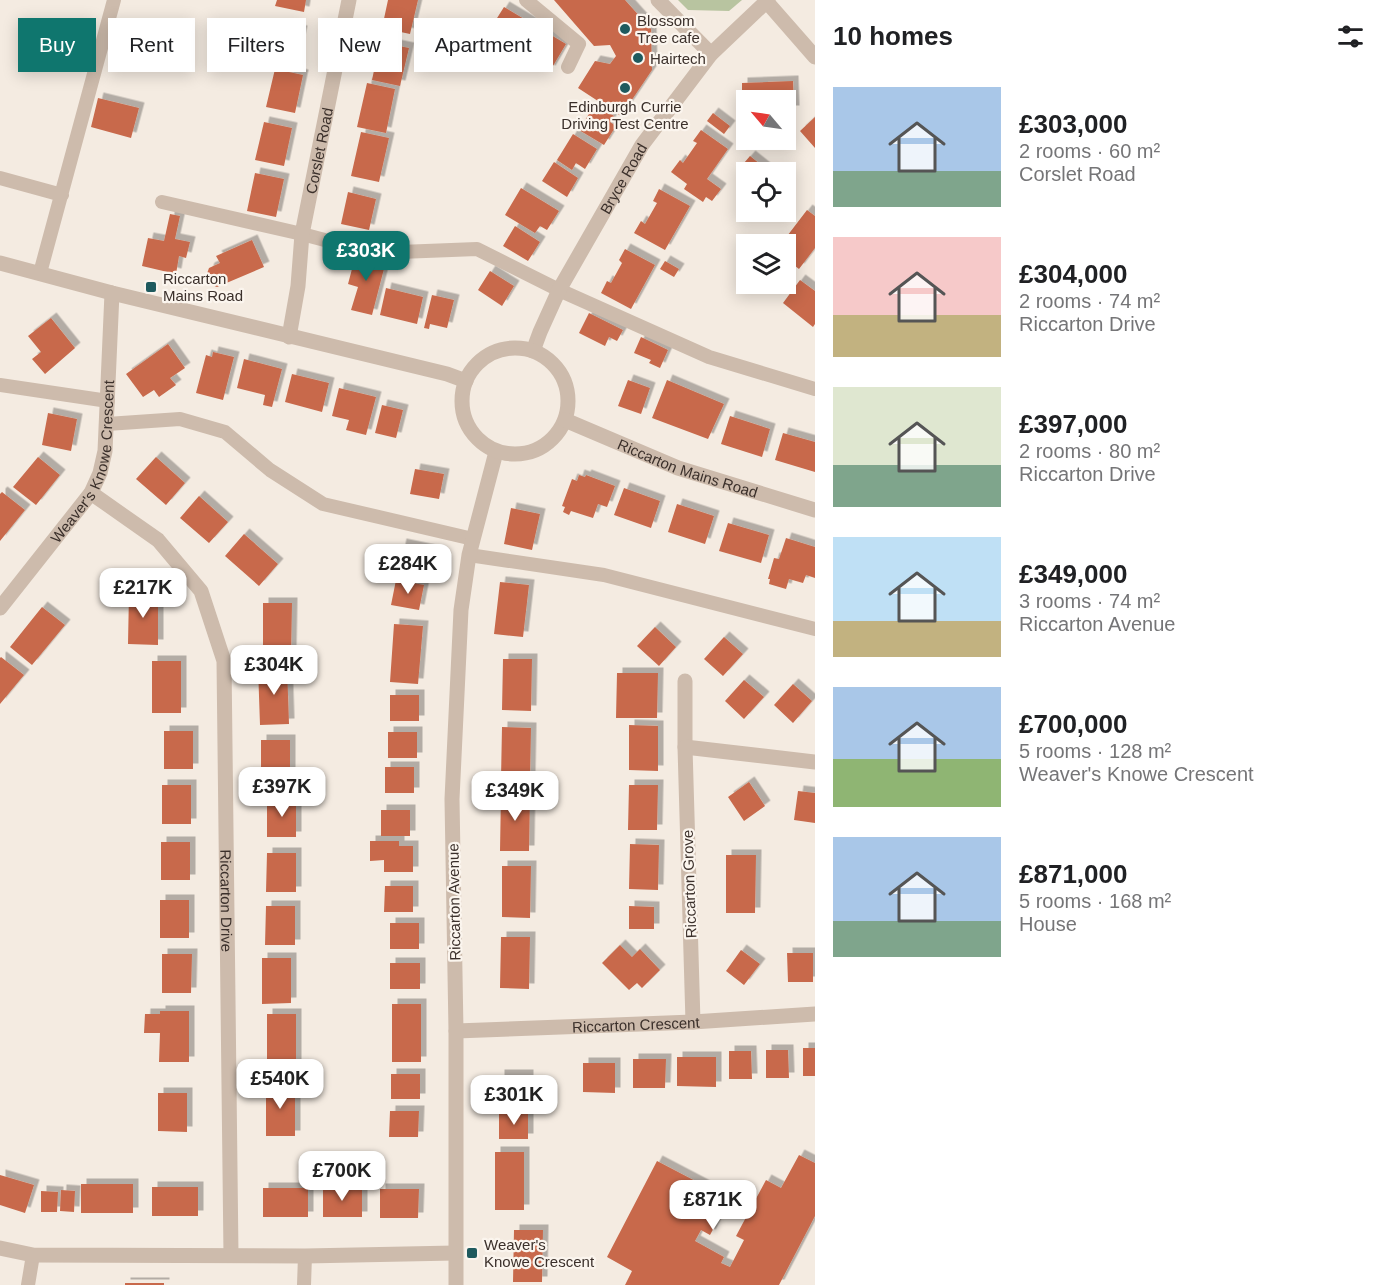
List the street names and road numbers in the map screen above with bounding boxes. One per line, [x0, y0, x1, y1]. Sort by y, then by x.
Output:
street label: Corslet Road [302, 106, 336, 195]
street label: Bryce Road [596, 140, 650, 217]
street label: Weaver's Knowe Crescent [47, 379, 117, 546]
street label: Riccarton Mains Road [615, 435, 760, 500]
street label: Riccarton Grove [679, 830, 699, 938]
street label: Riccarton Avenue [444, 843, 464, 961]
street label: Riccarton Drive [218, 849, 236, 952]
street label: Riccarton Crescent [572, 1013, 701, 1035]

